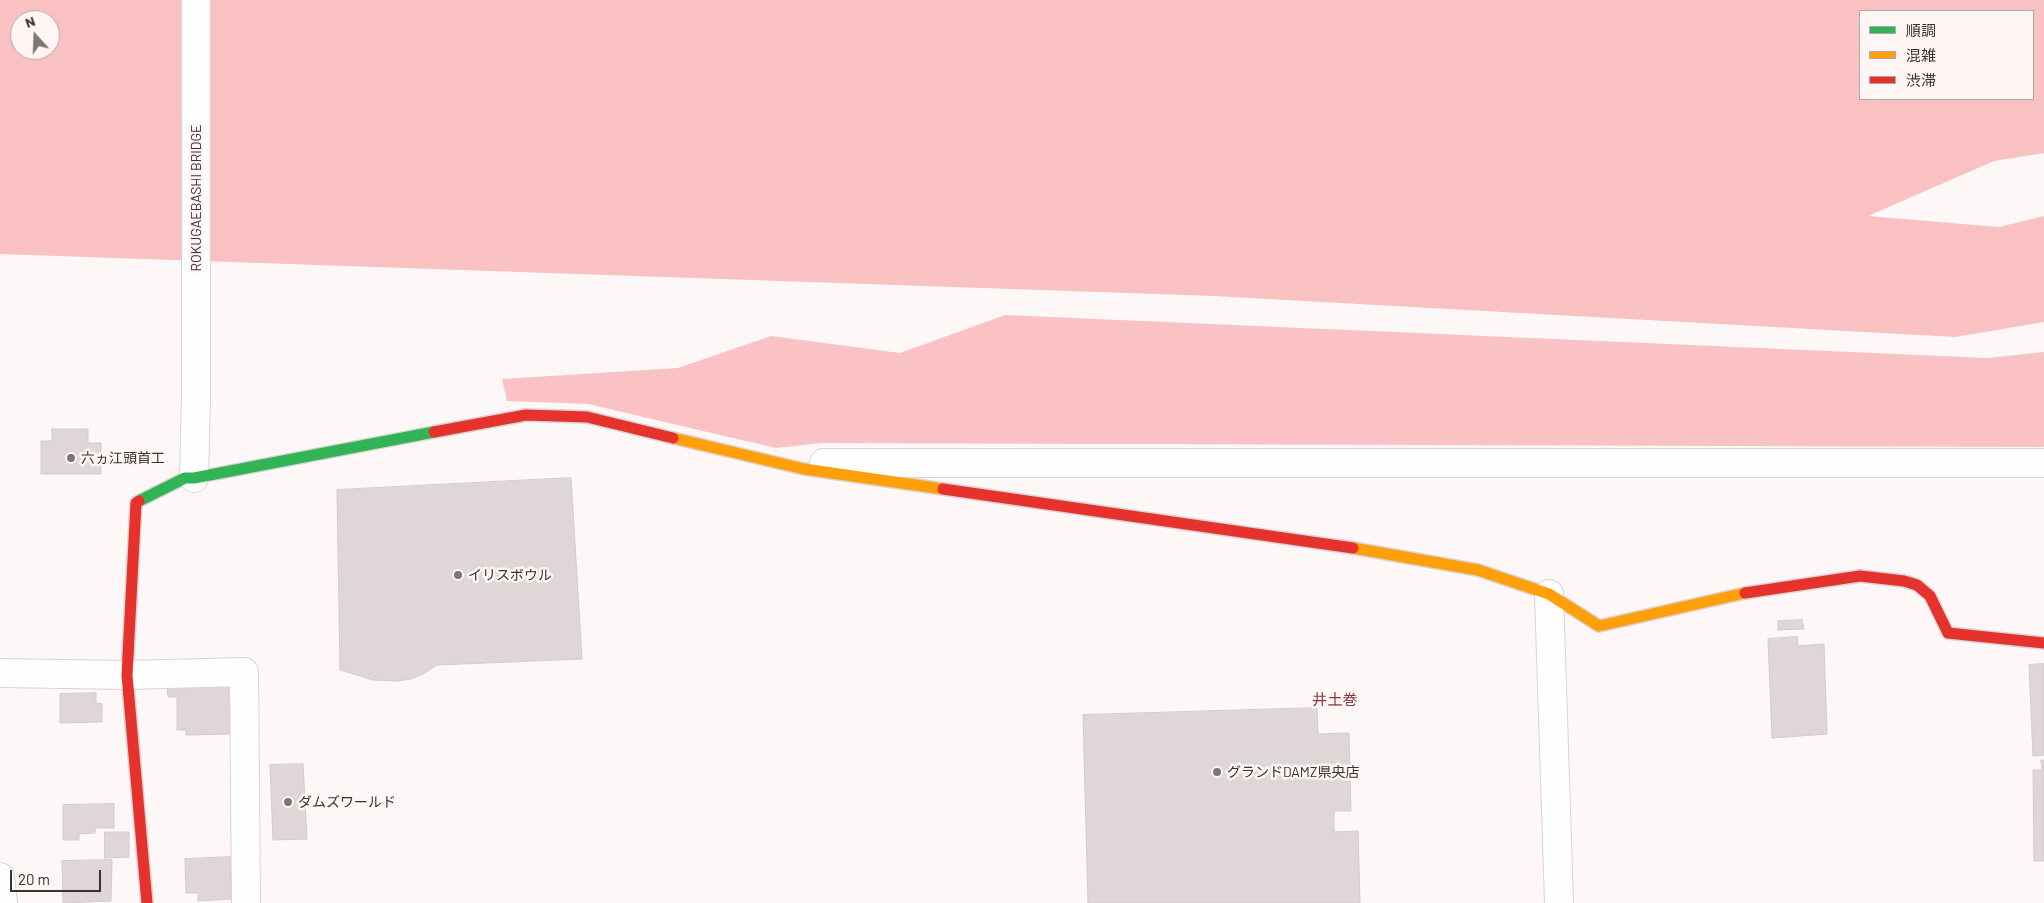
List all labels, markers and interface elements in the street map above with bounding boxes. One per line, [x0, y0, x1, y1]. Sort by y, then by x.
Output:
north arrow [10, 10, 60, 60]
legend [1859, 10, 2034, 100]
text: N [23, 12, 37, 31]
text: 順調 [1906, 21, 1936, 39]
text: 混雑 [1906, 46, 1936, 64]
text: 渋滞 [1906, 71, 1936, 89]
street label: ROKUGAEBASHI BRIDGE [188, 124, 204, 272]
place label: 六ヵ江頭首工 [81, 450, 165, 466]
marker: 六ヵ江頭首工 [65, 452, 77, 464]
place label: イリスボウル [468, 567, 552, 583]
marker: イリスボウル [452, 569, 464, 581]
district label: 井土巻 [1313, 691, 1357, 709]
place label: グランドDAMZ県央店 [1227, 764, 1360, 780]
marker: グランドDAMZ県央店 [1211, 766, 1223, 778]
place label: ダムズワールド [298, 794, 396, 810]
marker: ダムズワールド [282, 796, 294, 808]
scale bar [12, 860, 104, 892]
text: 20 m [18, 870, 50, 888]

